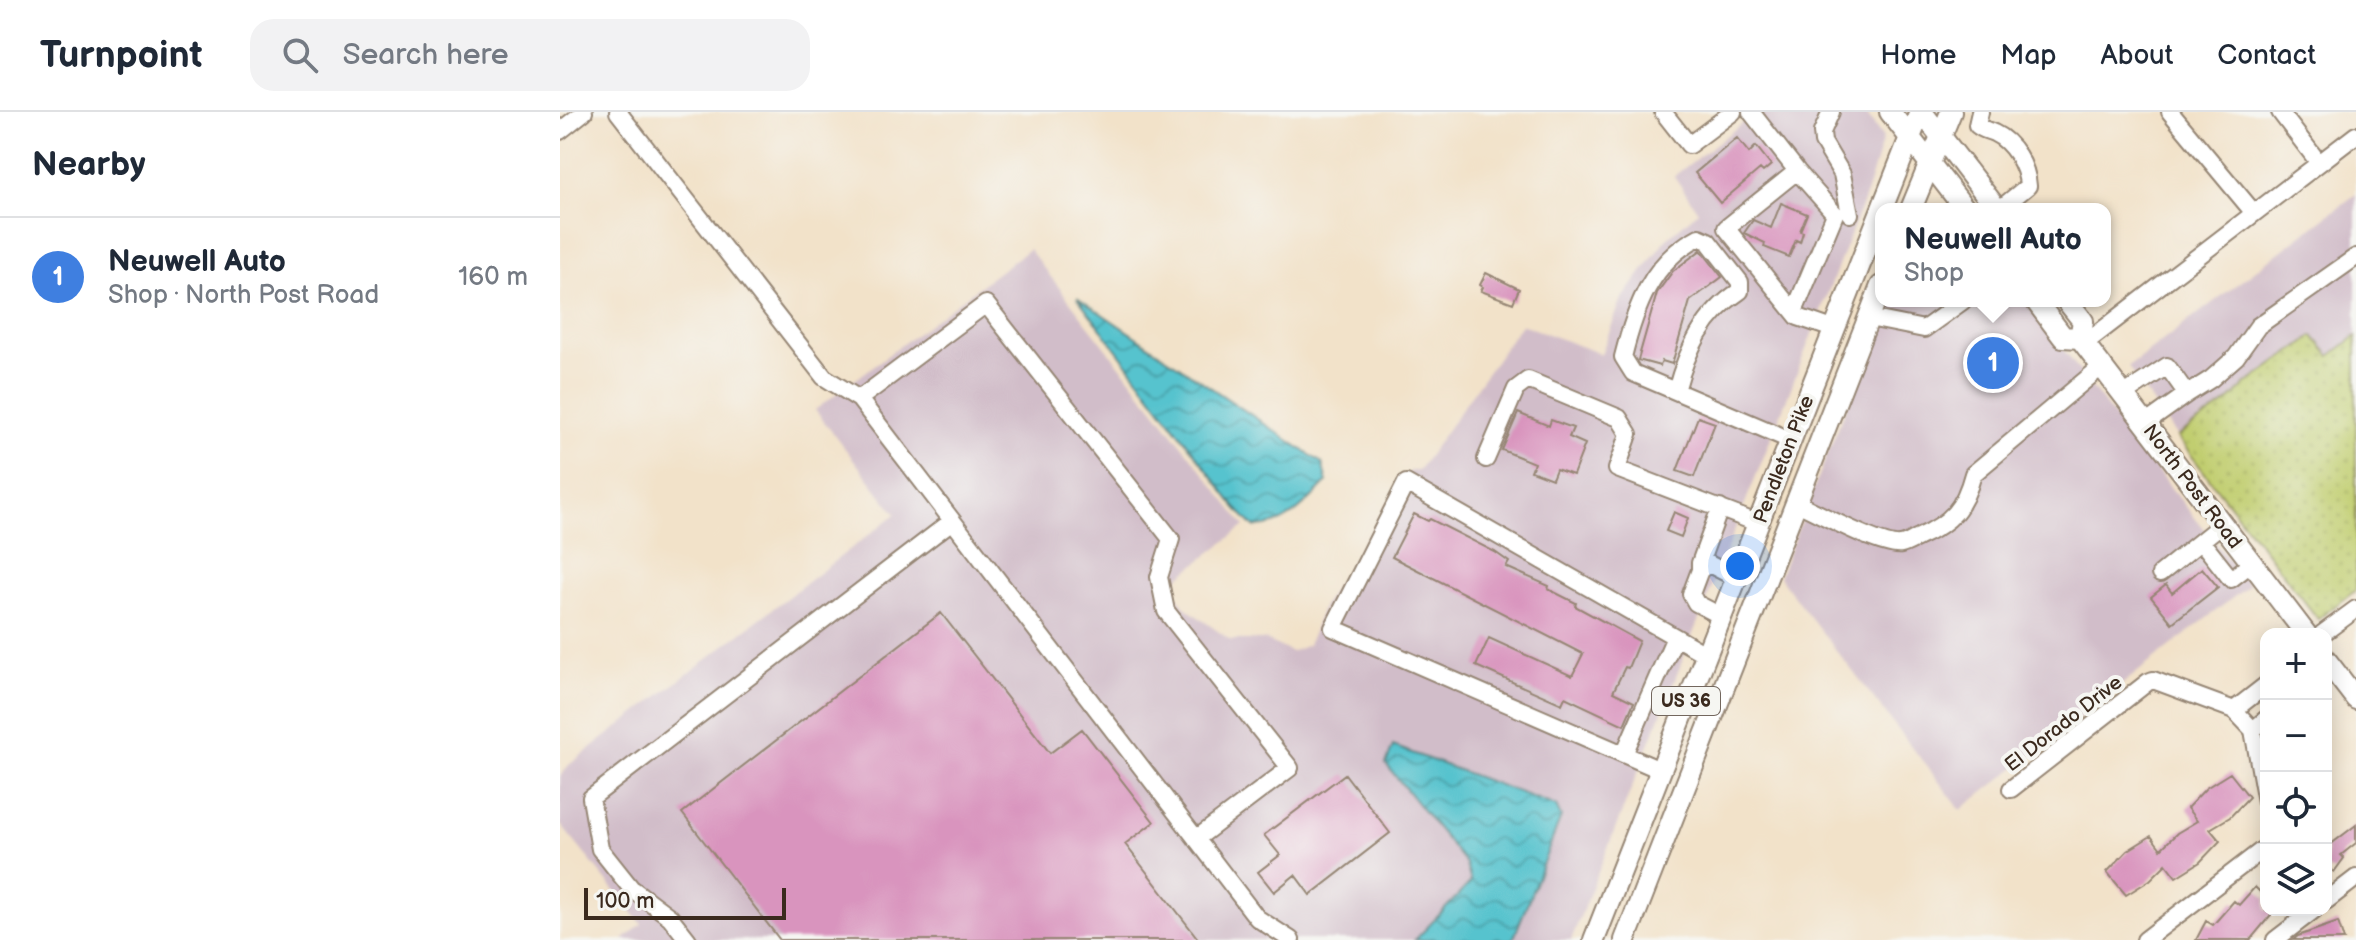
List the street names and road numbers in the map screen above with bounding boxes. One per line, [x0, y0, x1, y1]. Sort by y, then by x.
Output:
street label: Pendleton Pike [1749, 392, 1819, 527]
street label: North Post Road [2138, 420, 2247, 553]
street label: El Dorado Drive [2000, 671, 2127, 777]
road number: US 36 [1652, 687, 1720, 715]

